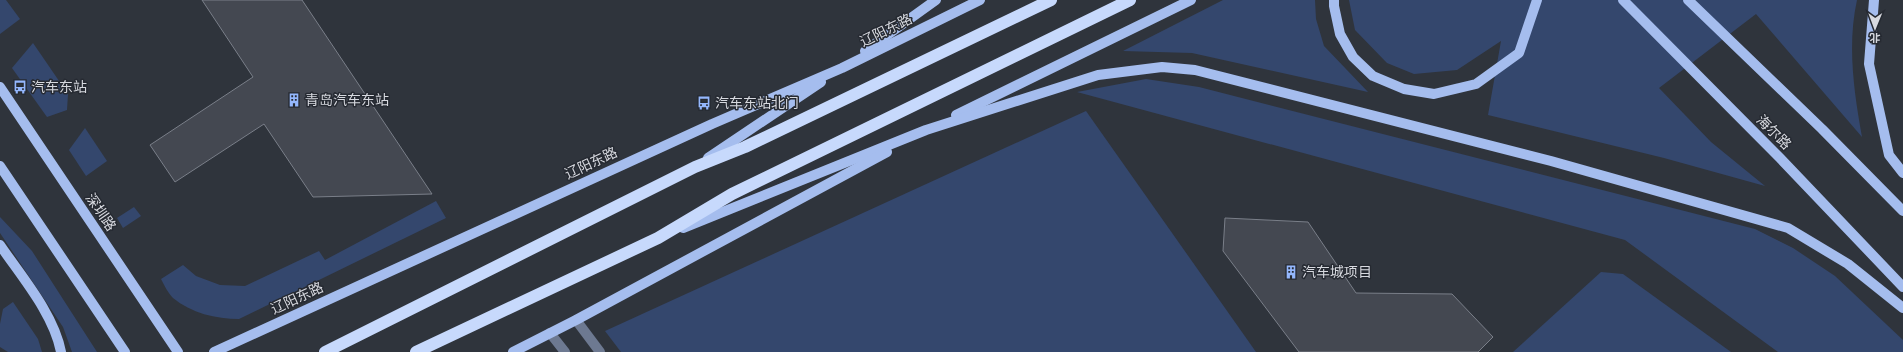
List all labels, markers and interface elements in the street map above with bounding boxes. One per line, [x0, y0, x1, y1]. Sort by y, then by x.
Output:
north arrow [1855, 8, 1895, 48]
street label: 辽阳东路 [857, 11, 915, 50]
text: 北 [1869, 31, 1880, 44]
bus stop icon: 汽车东站 [12, 79, 28, 95]
place label: 汽车东站 [31, 79, 87, 96]
building icon: 青岛汽车东站 [286, 92, 302, 108]
place label: 青岛汽车东站 [305, 92, 389, 109]
bus stop icon: 汽车东站北门 [696, 95, 712, 111]
place label: 汽车东站北门 [715, 95, 799, 112]
street label: 海尔路 [1753, 111, 1795, 153]
street label: 辽阳东路 [562, 144, 620, 183]
street label: 深圳路 [82, 190, 119, 234]
building icon: 汽车城项目 [1283, 264, 1299, 280]
place label: 汽车城项目 [1302, 264, 1372, 281]
street label: 辽阳东路 [268, 279, 326, 318]

